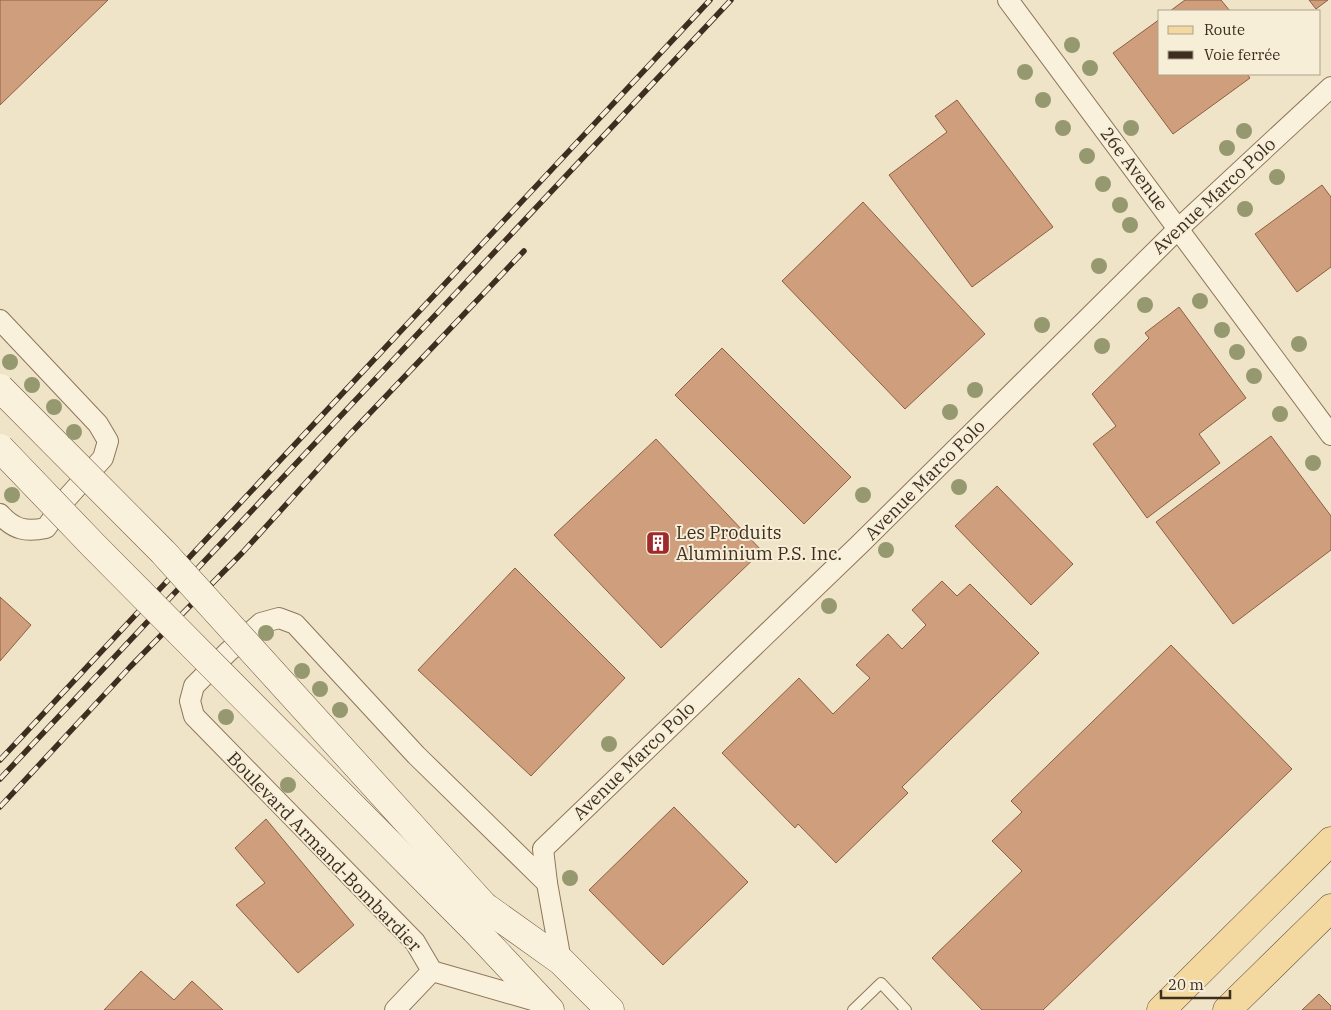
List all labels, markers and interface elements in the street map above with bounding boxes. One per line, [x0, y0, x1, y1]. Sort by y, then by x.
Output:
legend [1158, 10, 1321, 75]
text: Route [1204, 20, 1245, 39]
text: Voie ferrée [1204, 45, 1280, 64]
street label: 26e Avenue [1096, 122, 1173, 215]
street label: Avenue Marco Polo [1147, 132, 1280, 259]
street label: Avenue Marco Polo [860, 415, 990, 545]
place label: Les Produits Aluminium P.S. Inc. [676, 521, 842, 565]
building icon: Les Produits Aluminium P.S. Inc. [645, 530, 671, 556]
street label: Avenue Marco Polo [568, 696, 700, 825]
street label: Boulevard Armand-Bombardier [222, 747, 426, 957]
scale bar [1161, 968, 1230, 1000]
text: 20 m [1168, 975, 1204, 994]

